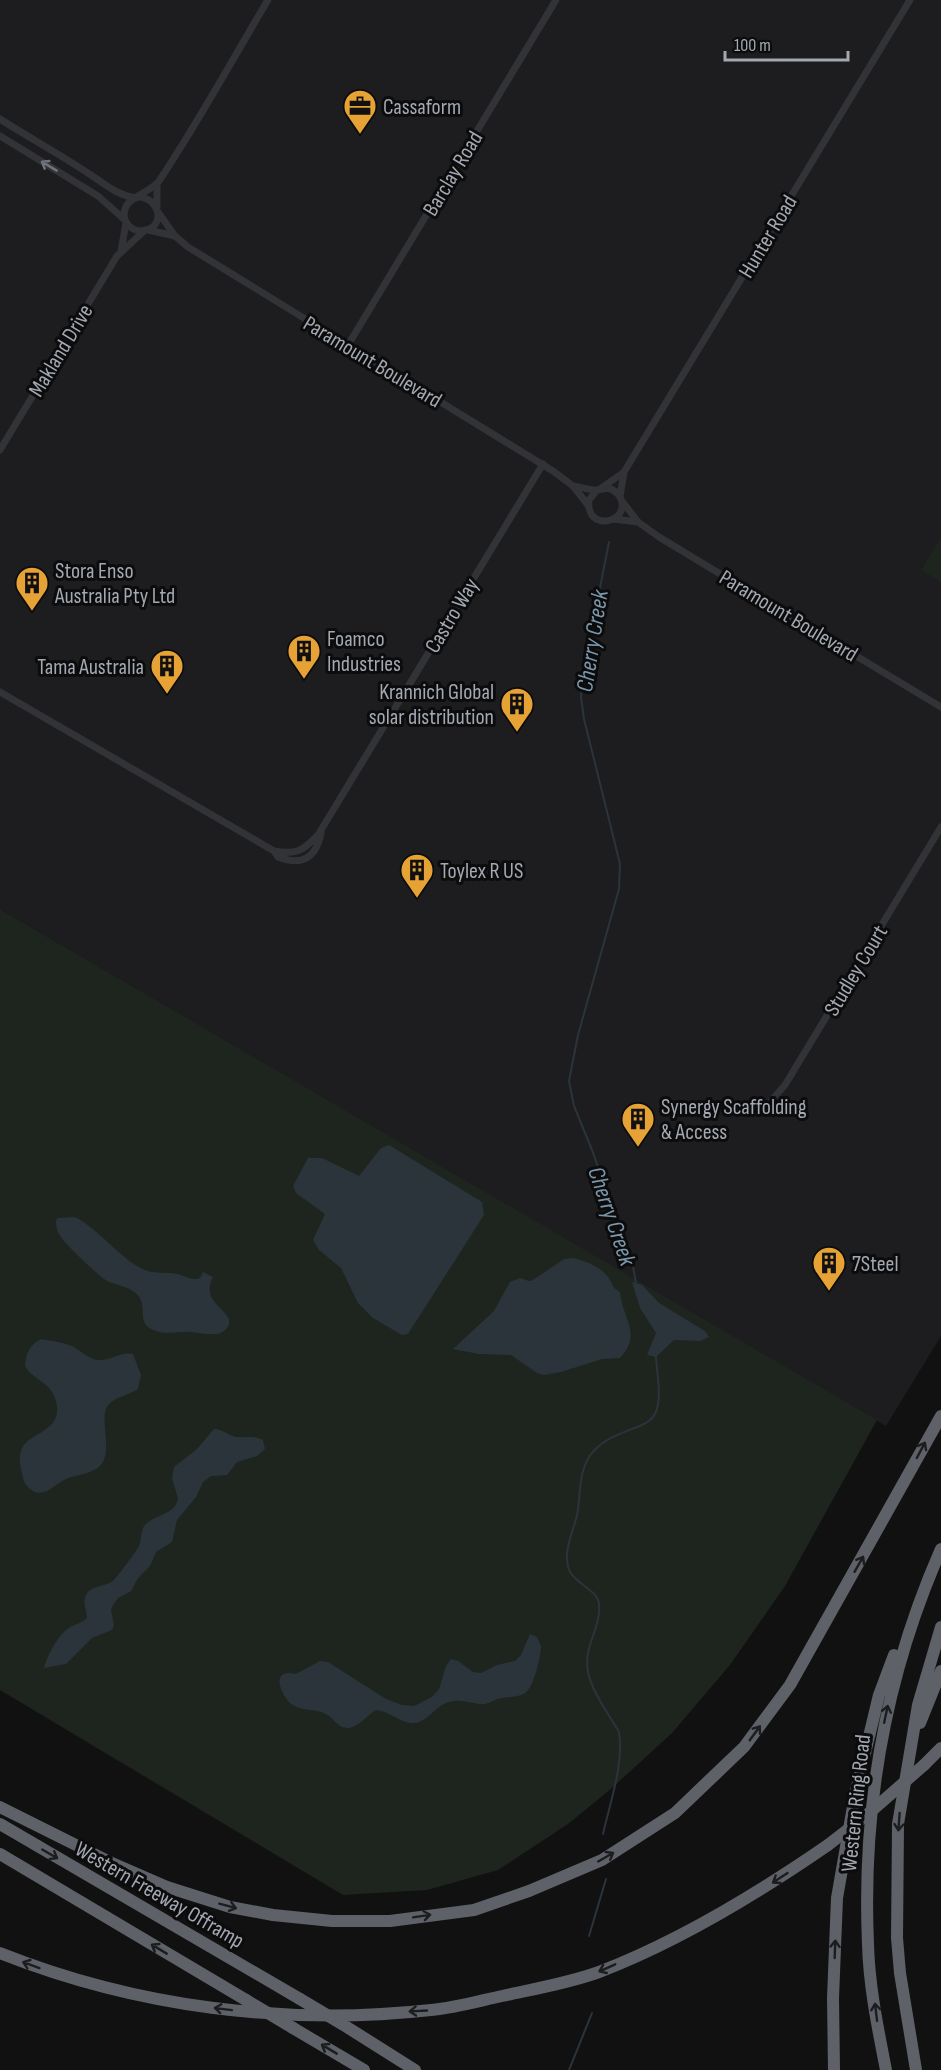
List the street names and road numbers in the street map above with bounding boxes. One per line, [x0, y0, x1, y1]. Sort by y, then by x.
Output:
street label: Barclay Road [417, 126, 489, 221]
street label: Hunter Road [733, 190, 803, 283]
street label: Makland Drive [23, 300, 99, 402]
street label: Paramount Boulevard [298, 310, 446, 414]
street label: Paramount Boulevard [714, 564, 862, 668]
street label: Castro Way [419, 573, 485, 658]
street label: Studley Court [819, 920, 894, 1021]
street label: Western Ring Road [836, 1733, 877, 1873]
street label: Western Freeway Offramp [70, 1836, 249, 1955]

